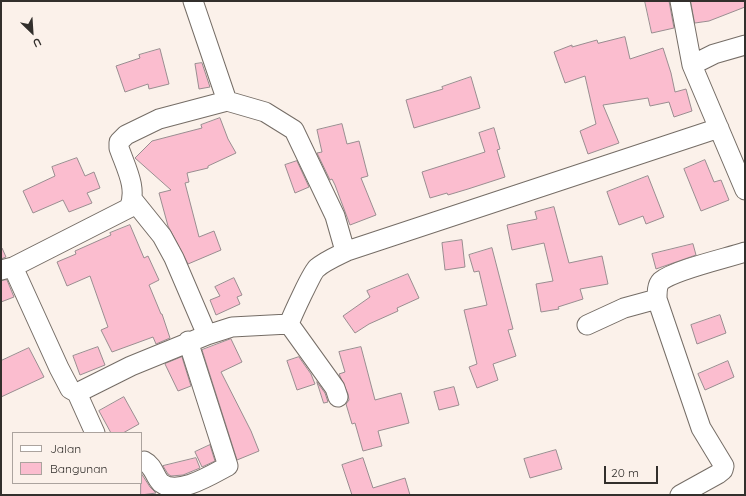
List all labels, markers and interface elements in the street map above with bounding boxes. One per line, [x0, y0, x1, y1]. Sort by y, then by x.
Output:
north arrow [12, 12, 52, 52]
text: U [31, 35, 44, 51]
legend [12, 432, 142, 484]
text: Jalan [50, 441, 81, 456]
scale bar [606, 458, 660, 484]
text: Bangunan [50, 461, 107, 476]
text: 20 m [611, 465, 639, 480]

